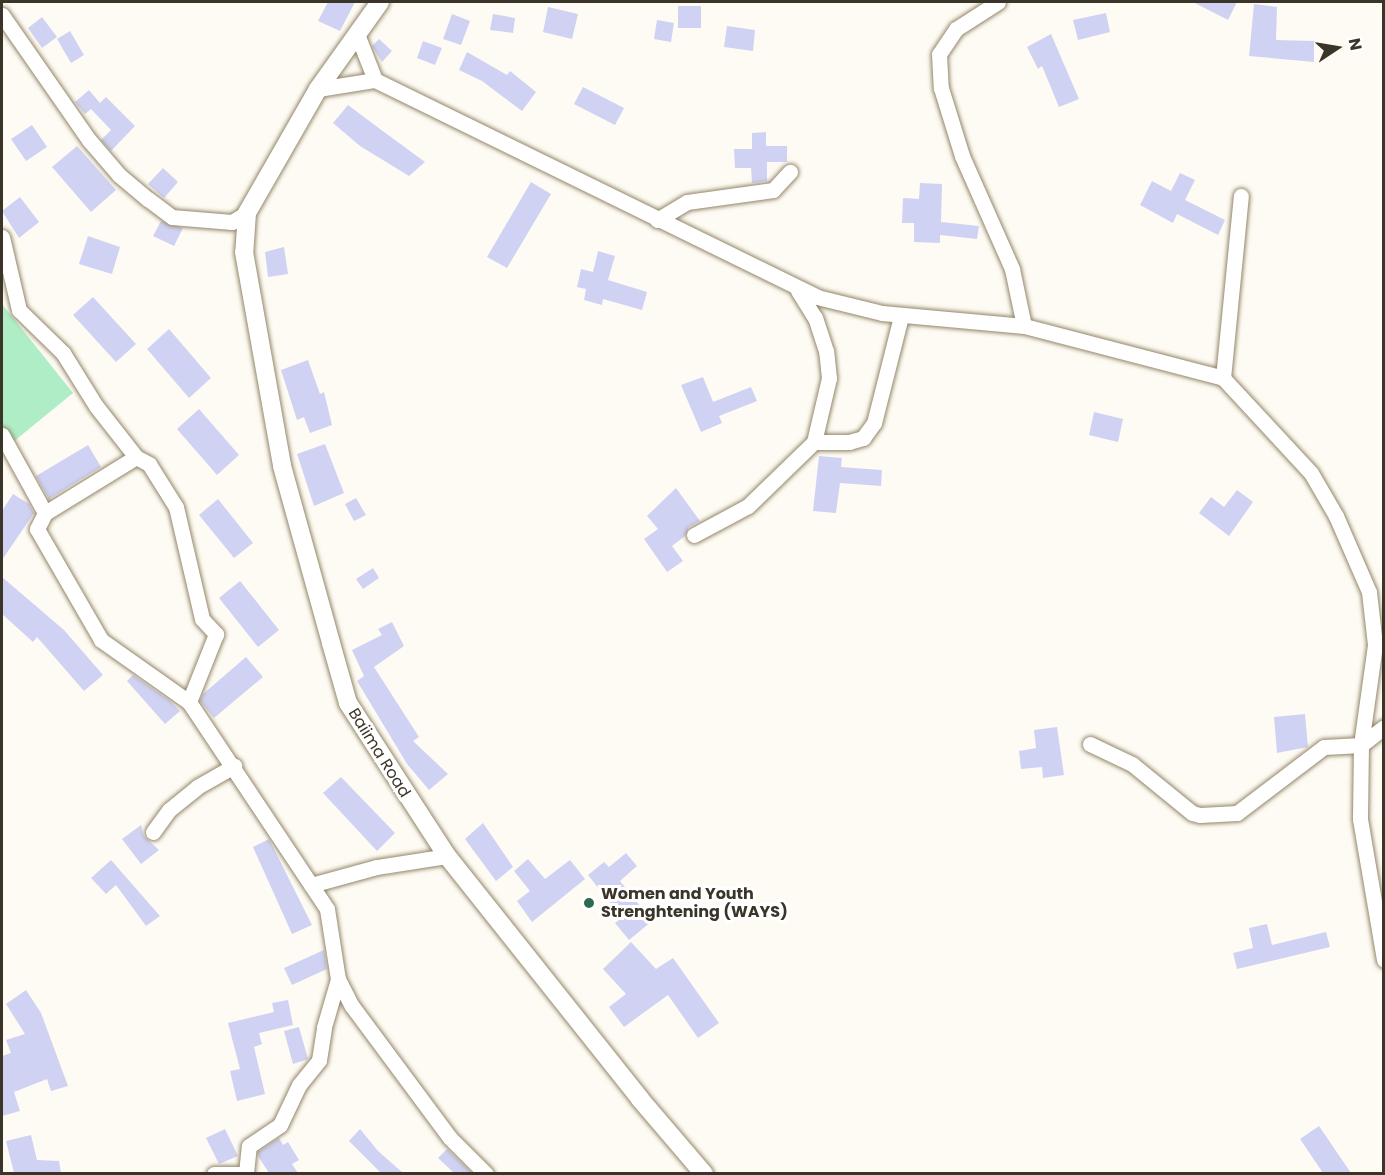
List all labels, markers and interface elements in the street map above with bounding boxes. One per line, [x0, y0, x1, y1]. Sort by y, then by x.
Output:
north arrow [1307, 18, 1367, 78]
text: N [1343, 36, 1368, 52]
street label: Baiima Road [344, 705, 414, 801]
place label: Women and Youth Strenghtening (WAYS) [601, 884, 788, 922]
marker: Women and Youth Strenghtening (WAYS) [582, 896, 596, 910]

